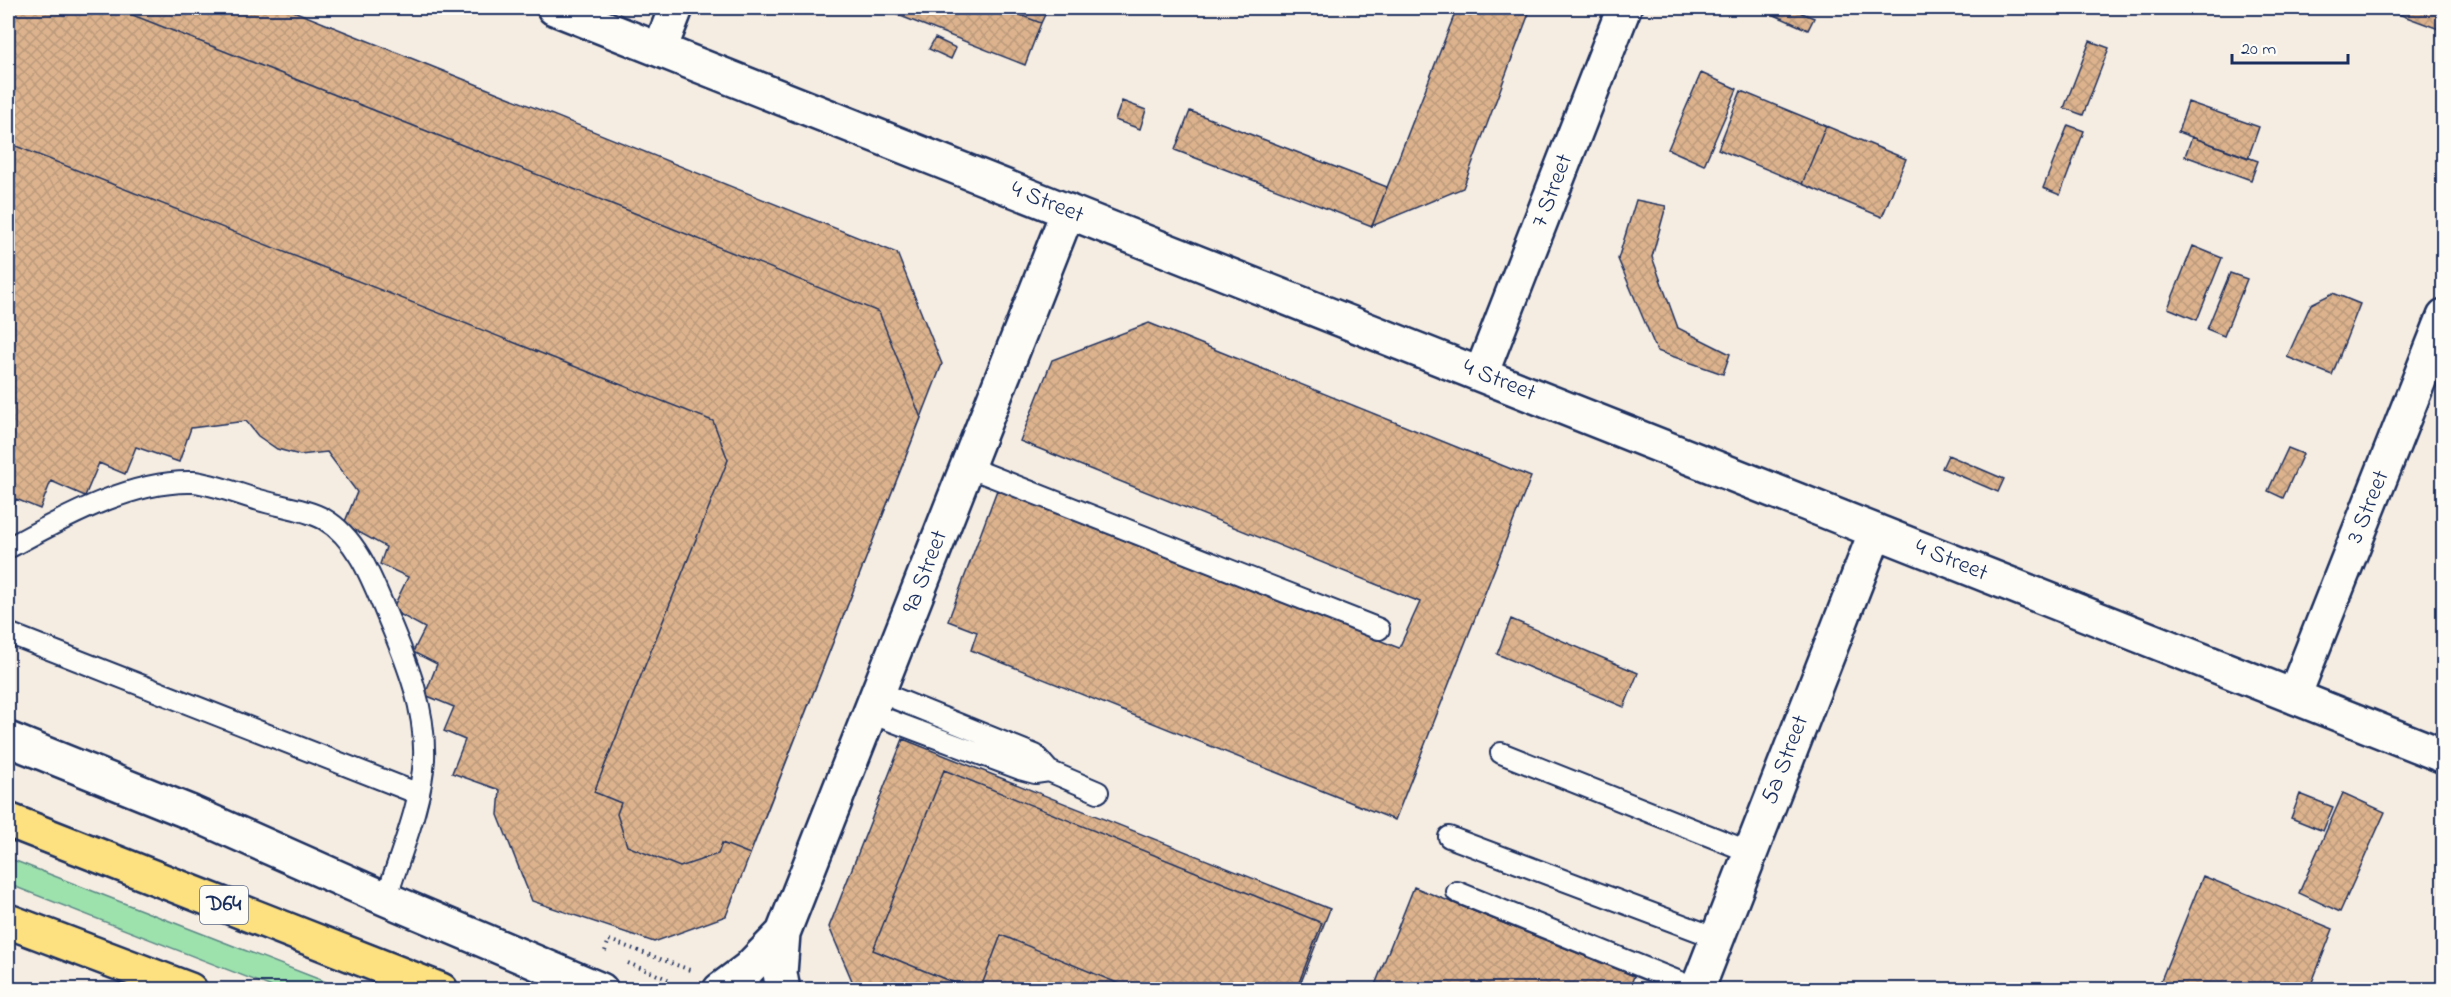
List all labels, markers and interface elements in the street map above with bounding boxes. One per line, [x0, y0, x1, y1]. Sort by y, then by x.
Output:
scale bar [2232, 27, 2348, 65]
text: 20 m [2241, 37, 2276, 63]
street label: 7 Street [1523, 149, 1583, 233]
street label: 4 Street [1005, 172, 1089, 234]
street label: 4 Street [1457, 350, 1541, 412]
street label: 3 Street [2338, 465, 2400, 549]
street label: 9a Street [894, 525, 958, 619]
street label: 4 Street [1909, 530, 1993, 592]
street label: 5a Street [1753, 710, 1819, 810]
road number: D64 [200, 886, 248, 924]

